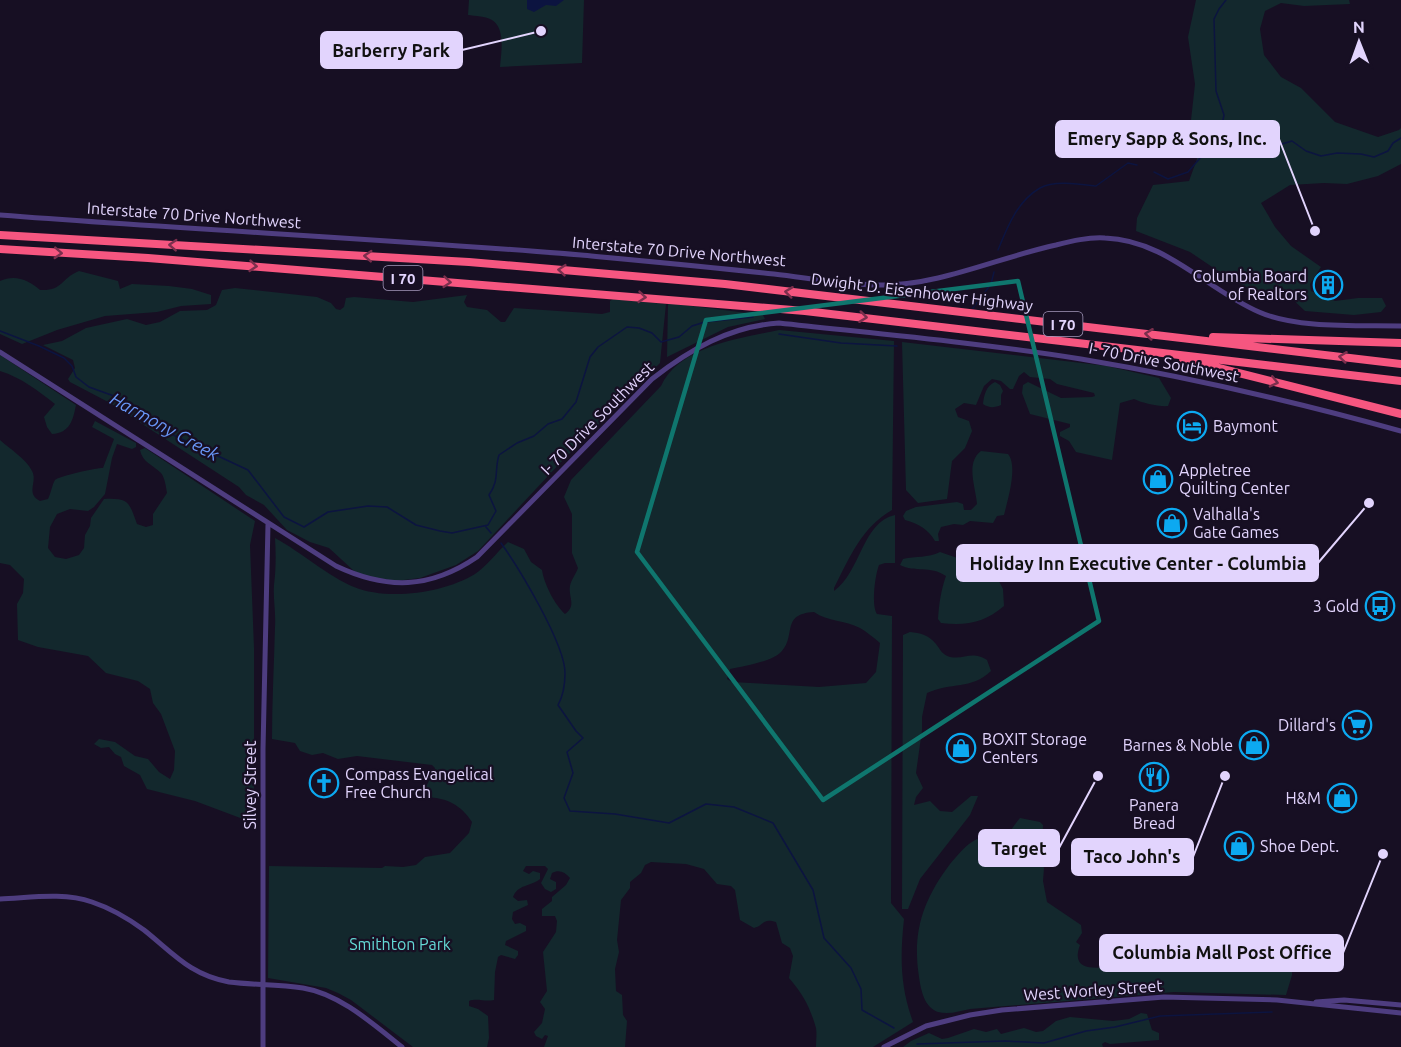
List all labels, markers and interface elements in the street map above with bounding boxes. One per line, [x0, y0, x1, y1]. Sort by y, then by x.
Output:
north arrow [1329, 12, 1389, 72]
text: N [1353, 18, 1365, 36]
callout: Barberry Park [321, 32, 462, 68]
text: Barberry Park [332, 40, 450, 60]
callout: Emery Sapp & Sons, Inc. [1056, 121, 1279, 157]
text: Emery Sapp & Sons, Inc. [1067, 128, 1267, 148]
street label: Interstate 70 Drive Northwest [86, 199, 302, 232]
street label: Interstate 70 Drive Northwest [571, 233, 787, 269]
one-way arrow [168, 239, 177, 252]
one-way arrow [54, 246, 63, 259]
one-way arrow [363, 250, 372, 263]
one-way arrow [248, 259, 257, 272]
one-way arrow [558, 264, 567, 277]
road number: I 70 [384, 266, 422, 290]
place label: Columbia Board of Realtors [1192, 267, 1307, 303]
street label: Dwight D. Eisenhower Highway [810, 269, 1034, 315]
building icon: Columbia Board of Realtors [1312, 269, 1344, 301]
one-way arrow [443, 275, 452, 288]
one-way arrow [784, 286, 793, 298]
one-way arrow [637, 291, 646, 304]
one-way arrow [859, 311, 868, 323]
road number: I 70 [1044, 312, 1082, 336]
one-way arrow [1145, 329, 1154, 341]
street label: I- 70 Drive Southwest [1088, 339, 1241, 386]
one-way arrow [1338, 351, 1347, 364]
street label: I- 70 Drive Southwest [537, 357, 658, 478]
one-way arrow [1269, 375, 1279, 388]
water label: Harmony Creek [107, 388, 224, 465]
hotel icon: Baymont [1176, 410, 1208, 442]
place label: Baymont [1213, 417, 1278, 435]
place label: Appletree Quilting Center [1179, 461, 1290, 497]
shop icon: Appletree Quilting Center [1142, 463, 1174, 495]
place label: Valhalla's Gate Games [1193, 505, 1279, 541]
shop icon: Valhalla's Gate Games [1156, 507, 1188, 539]
callout: Holiday Inn Executive Center - Columbia [957, 545, 1318, 581]
text: Holiday Inn Executive Center - Columbia [969, 553, 1307, 573]
bus stop icon: 3 Gold [1364, 590, 1396, 622]
place label: 3 Gold [1313, 597, 1359, 615]
supermarket icon: Dillard's [1341, 709, 1373, 741]
place label: Dillard's [1278, 716, 1336, 734]
shop icon: Barnes & Noble [1238, 729, 1270, 761]
place label: BOXIT Storage Centers [982, 730, 1087, 766]
shop icon: BOXIT Storage Centers [945, 732, 977, 764]
place label: Barnes & Noble [1123, 736, 1233, 754]
street label: Silvey Street [241, 740, 259, 830]
restaurant icon: Panera Bread [1138, 761, 1170, 793]
place label: Compass Evangelical Free Church [345, 765, 493, 801]
church icon: Compass Evangelical Free Church [308, 767, 340, 799]
shop icon: H&M [1326, 782, 1358, 814]
place label: H&M [1285, 789, 1321, 807]
place label: Panera Bread [1129, 796, 1179, 832]
callout: Target [979, 830, 1059, 866]
shop icon: Shoe Dept. [1223, 830, 1255, 862]
place label: Shoe Dept. [1260, 837, 1339, 855]
text: Target [991, 838, 1047, 858]
callout: Taco John's [1072, 839, 1193, 875]
text: Taco John's [1084, 846, 1180, 866]
park label: Smithton Park [349, 935, 451, 953]
callout: Columbia Mall Post Office [1100, 935, 1343, 971]
text: Columbia Mall Post Office [1112, 942, 1332, 962]
street label: West Worley Street [1023, 976, 1164, 1004]

